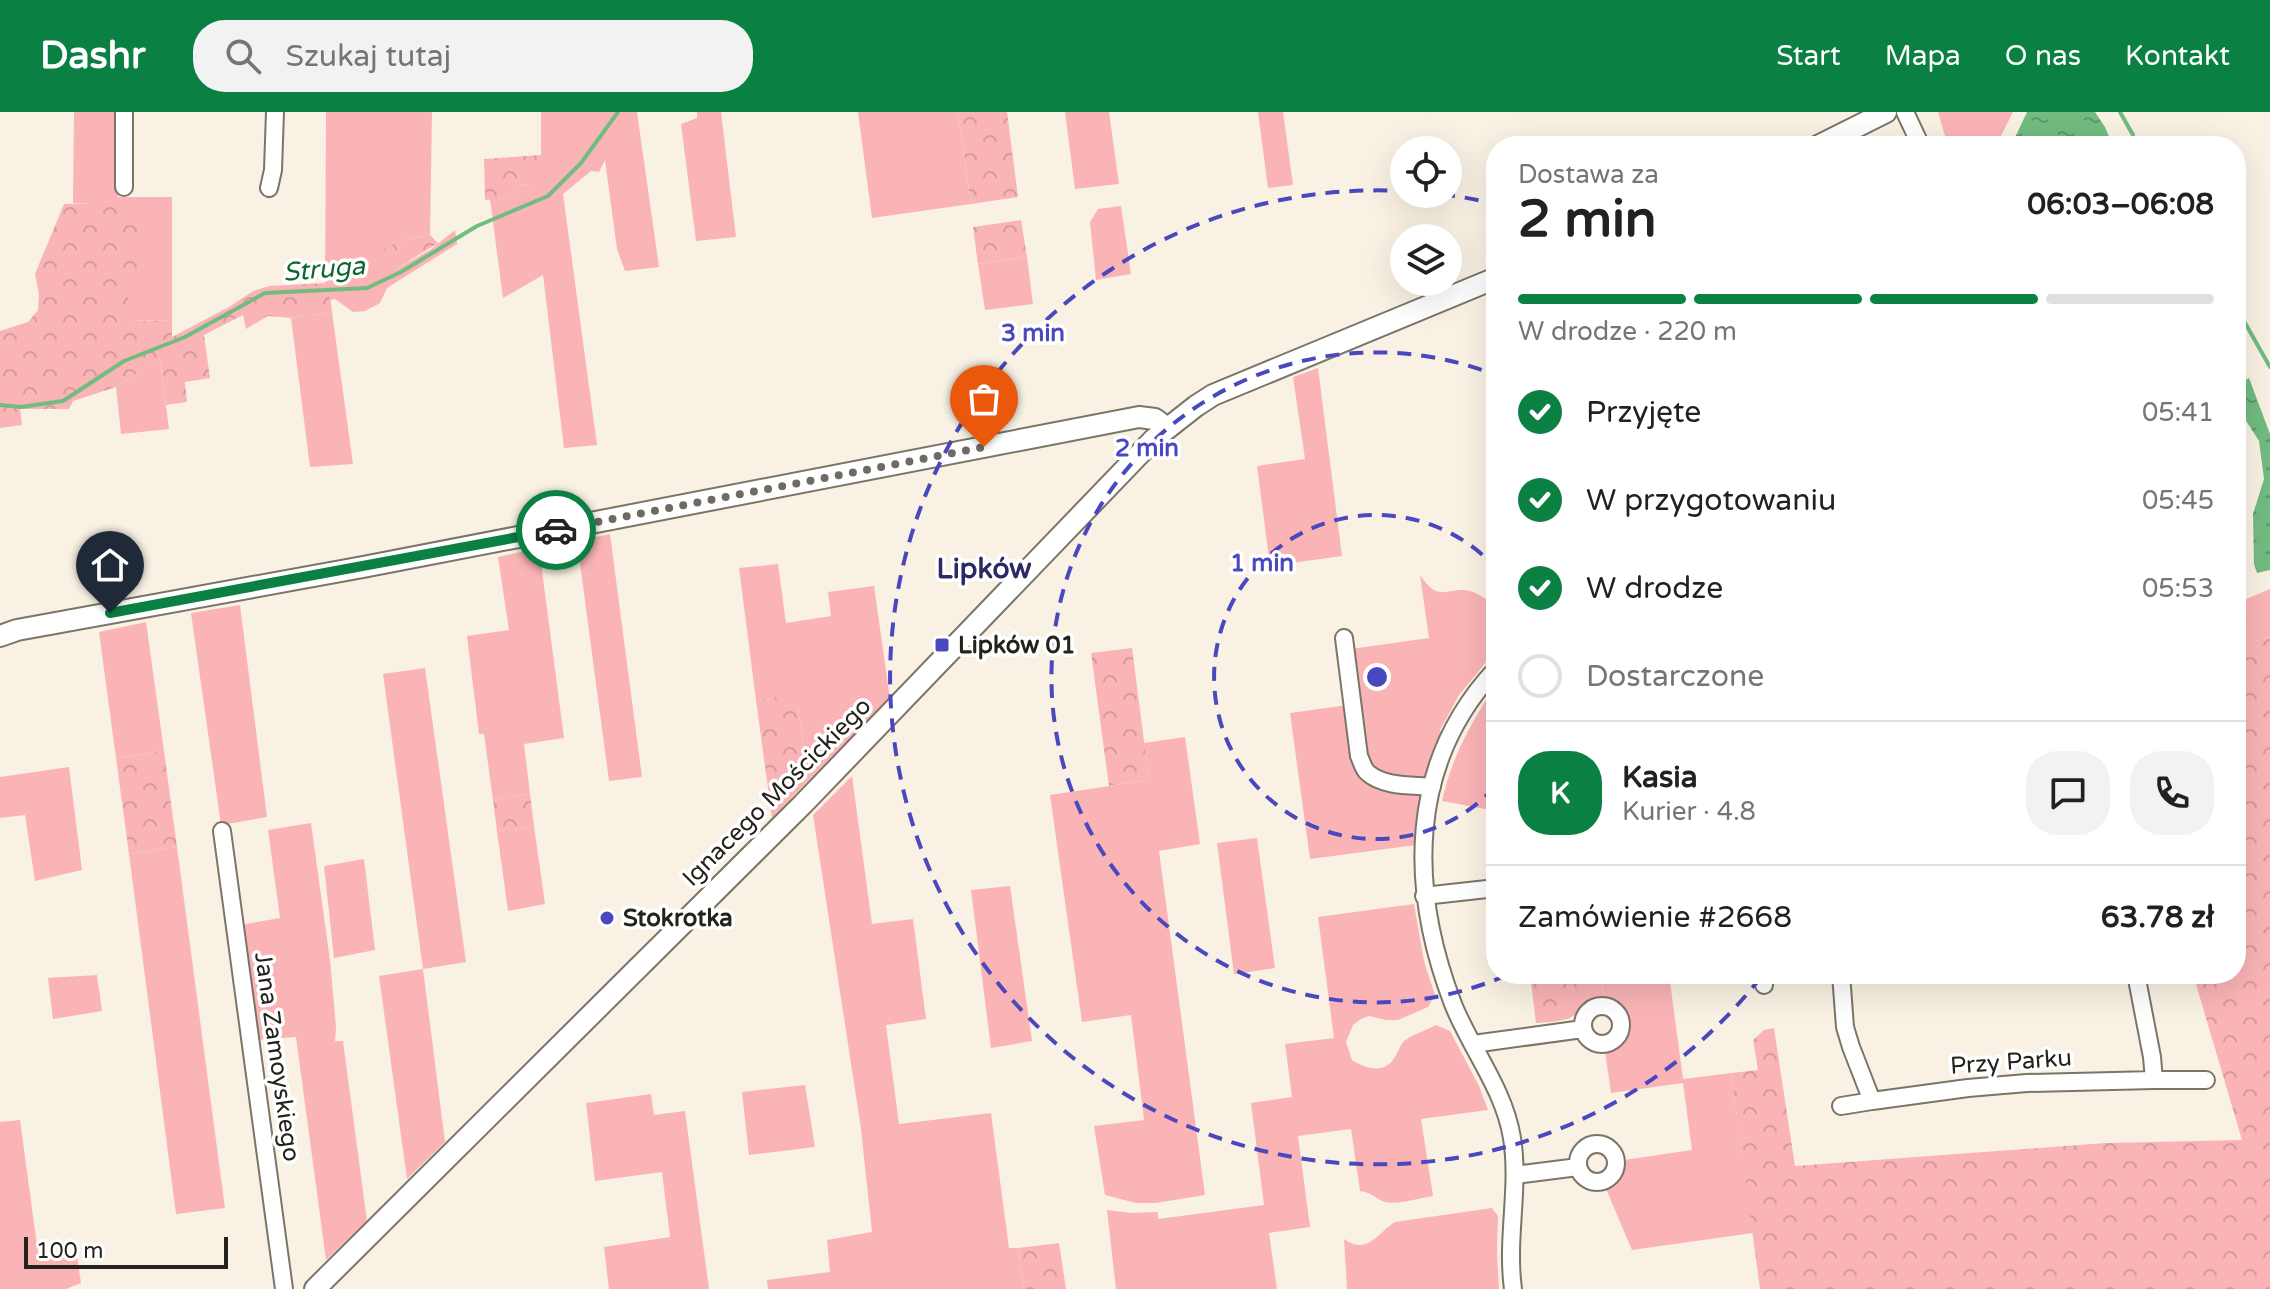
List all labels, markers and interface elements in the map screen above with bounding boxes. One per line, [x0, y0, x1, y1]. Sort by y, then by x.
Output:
search box [193, 20, 753, 92]
text: Dashr [40, 33, 145, 79]
icon: search [221, 34, 265, 78]
text: Szukaj tutaj [285, 38, 451, 75]
text: Start [1776, 39, 1841, 73]
text: Mapa [1885, 39, 1961, 73]
text: O nas [2005, 39, 2081, 73]
text: Kontakt [2125, 39, 2230, 73]
map controls [1390, 136, 1462, 296]
button: locate [1390, 136, 1462, 208]
text: Dostawa za [1518, 159, 1659, 190]
text: 06:03–06:08 [2027, 186, 2214, 223]
text: 2 min [1518, 188, 1657, 251]
button: layers [1390, 224, 1462, 296]
water label: Struga [282, 250, 368, 288]
text: W drodze · 220 m [1518, 316, 1737, 347]
text: 3 min [1001, 319, 1065, 348]
pin [950, 365, 1018, 447]
icon: bag [962, 377, 1006, 421]
icon: check [1518, 390, 1562, 434]
text: Przyjęte [1586, 394, 1701, 431]
text: 05:41 [2142, 397, 2214, 428]
text: 2 min [1115, 434, 1179, 463]
icon: check [1518, 478, 1562, 522]
text: W przygotowaniu [1586, 482, 1836, 519]
text: 05:45 [2142, 485, 2214, 516]
courier [516, 490, 596, 570]
icon: car [534, 508, 578, 552]
pin [76, 531, 144, 613]
icon: home [88, 543, 132, 587]
text: 1 min [1230, 549, 1294, 578]
district label: Lipków [937, 552, 1031, 586]
icon: check [1518, 566, 1562, 610]
text: W drodze [1586, 570, 1723, 607]
text: 05:53 [2142, 573, 2214, 604]
place label: Lipków 01 [958, 631, 1076, 660]
marker: Lipków 01 [933, 636, 951, 654]
text: Dostarczone [1586, 658, 1764, 695]
centre of rings [1363, 663, 1391, 691]
street label: Ignacego Mościckiego [677, 692, 877, 892]
button: chat [2026, 751, 2110, 835]
button: phone [2130, 751, 2214, 835]
text: Kasia [1622, 759, 1698, 796]
text: K [1550, 775, 1570, 812]
text: Kurier · 4.8 [1622, 796, 1756, 827]
text: Zamówienie #2668 [1518, 899, 1792, 936]
text: 63.78 zł [2101, 899, 2214, 936]
place label: Stokrotka [623, 904, 733, 933]
marker: Stokrotka [598, 909, 616, 927]
street label: Jana Zamoyskiego [248, 950, 306, 1164]
street label: Przy Parku [1949, 1043, 2073, 1081]
scale bar [24, 1233, 228, 1269]
text: 100 m [36, 1238, 103, 1264]

